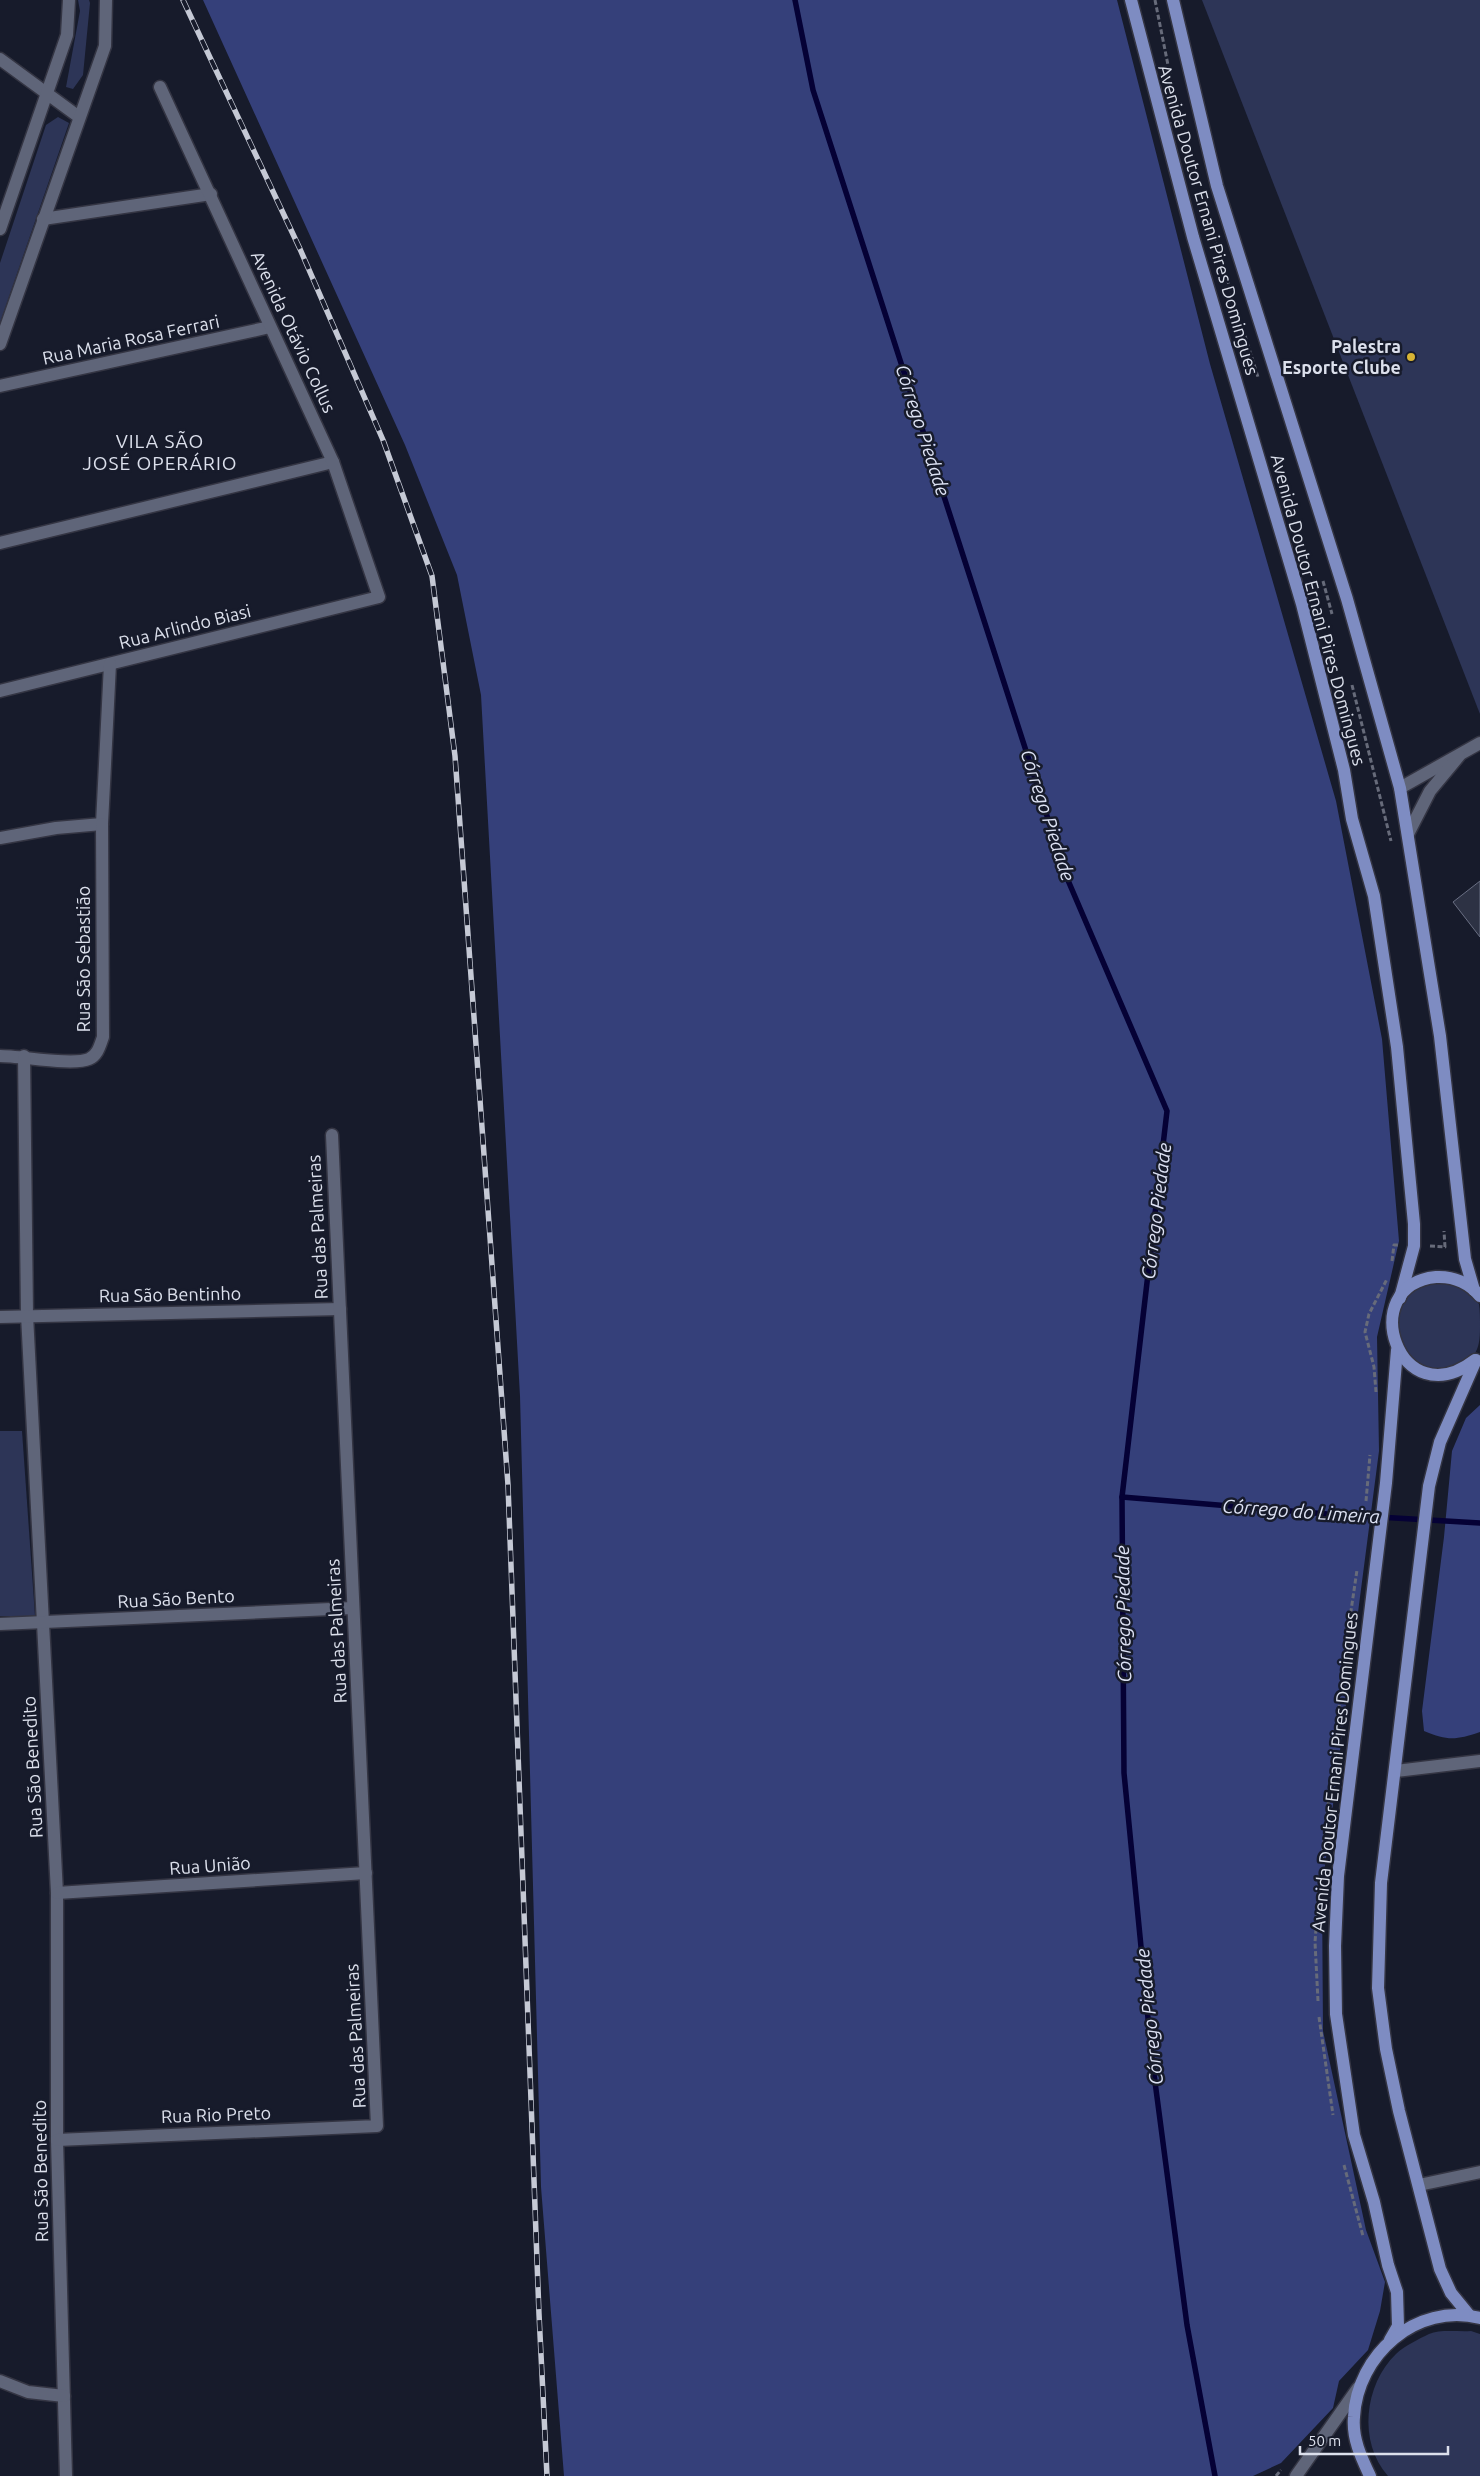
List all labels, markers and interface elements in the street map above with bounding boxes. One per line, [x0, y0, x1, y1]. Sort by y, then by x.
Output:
street label: Avenida Doutor Ernani Pires Domingues [1155, 62, 1263, 377]
street label: Avenida Otávio Collus [248, 248, 340, 416]
street label: Rua Maria Rosa Ferrari [40, 310, 221, 368]
place label: Palestra Esporte Clube [1282, 336, 1401, 377]
marker: Palestra Esporte Clube [1405, 351, 1417, 363]
water label: Córrego Piedade [891, 361, 955, 499]
district label: VILA SÃO JOSÉ OPERÁRIO [82, 430, 238, 474]
street label: Avenida Doutor Ernani Pires Domingues [1268, 452, 1370, 768]
street label: Rua Arlindo Biasi [117, 600, 253, 652]
water label: Córrego Piedade [1016, 746, 1080, 884]
street label: Rua São Sebastião [73, 886, 93, 1032]
water label: Córrego Piedade [1137, 1141, 1175, 1280]
street label: Rua das Palmeiras [303, 1154, 331, 1300]
street label: Rua São Bentinho [99, 1283, 241, 1305]
water label: Córrego do Limeira [1222, 1495, 1380, 1527]
water label: Córrego Piedade [1111, 1545, 1135, 1683]
street label: Rua das Palmeiras [322, 1558, 350, 1704]
street label: Rua São Bento [117, 1585, 235, 1611]
street label: Avenida Doutor Ernani Pires Domingues [1307, 1611, 1361, 1933]
street label: Rua São Benedito [18, 1695, 46, 1839]
street label: Rua União [169, 1852, 251, 1878]
water label: Córrego Piedade [1131, 1947, 1167, 2086]
street label: Rua das Palmeiras [341, 1963, 369, 2109]
street label: Rua São Benedito [29, 2100, 51, 2242]
street label: Rua Rio Preto [161, 2102, 271, 2126]
scale bar [1300, 2424, 1448, 2456]
text: 50 m [1308, 2432, 1341, 2449]

